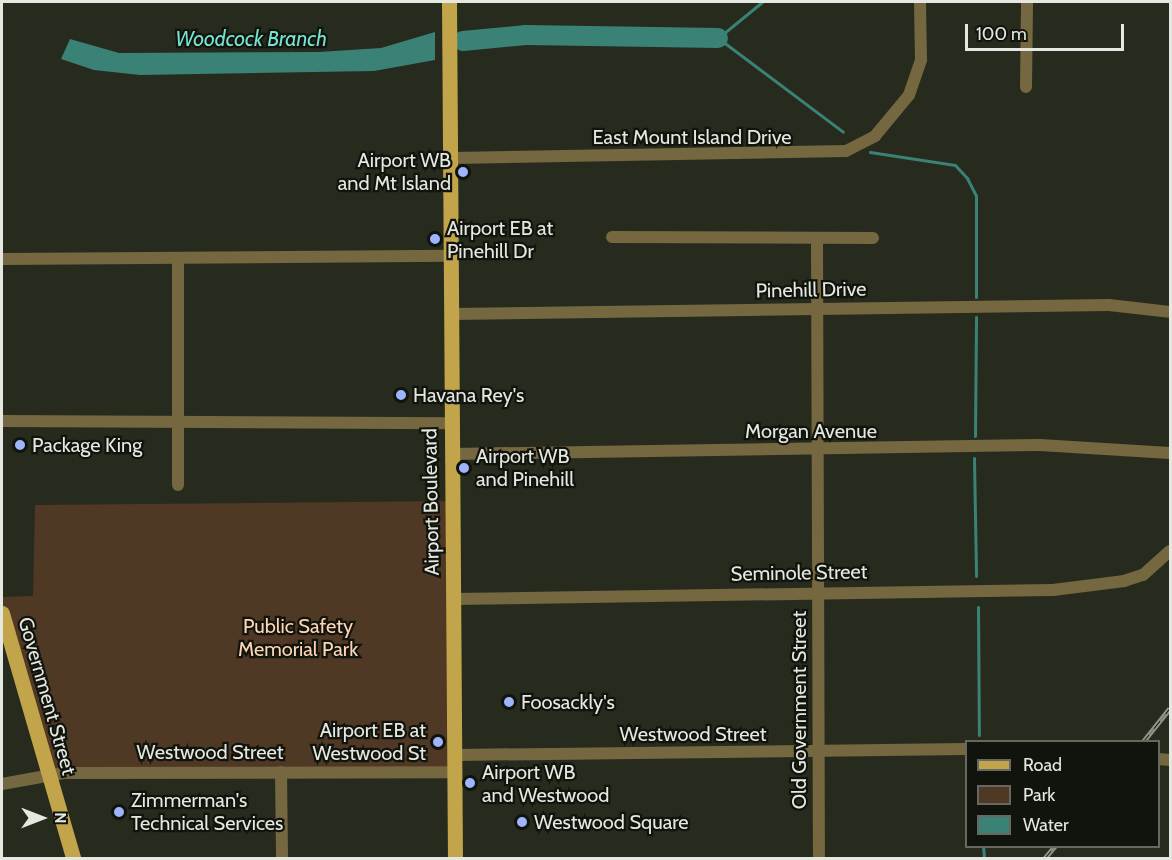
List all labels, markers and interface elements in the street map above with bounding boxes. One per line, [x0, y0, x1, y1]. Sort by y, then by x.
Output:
scale bar [968, 12, 1127, 50]
text: 100 m [976, 23, 1027, 45]
water label: Woodcock Branch [175, 26, 327, 52]
street label: East Mount Island Drive [592, 125, 792, 149]
place label: Airport WB and Mt Island [338, 148, 451, 195]
marker: Airport WB and Mt Island [456, 165, 470, 179]
place label: Airport EB at Pinehill Dr [447, 216, 553, 263]
marker: Airport EB at Pinehill Dr [428, 232, 442, 246]
street label: Pinehill Drive [755, 277, 867, 303]
place label: Havana Rey's [413, 383, 524, 407]
marker: Havana Rey's [394, 388, 408, 402]
street label: Morgan Avenue [745, 419, 877, 443]
street label: Airport Boulevard [418, 428, 444, 576]
place label: Package King [32, 433, 142, 457]
marker: Package King [13, 438, 27, 452]
place label: Airport WB and Pinehill [476, 444, 574, 491]
marker: Airport WB and Pinehill [457, 461, 471, 475]
street label: Seminole Street [730, 560, 868, 586]
street label: Old Government Street [787, 611, 811, 809]
street label: Government Street [13, 614, 81, 778]
park label: Public Safety Memorial Park [238, 614, 358, 661]
place label: Foosackly's [521, 690, 615, 714]
marker: Foosackly's [502, 695, 516, 709]
place label: Airport EB at Westwood St [312, 718, 426, 765]
street label: Westwood Street [620, 722, 766, 746]
marker: Airport EB at Westwood St [431, 735, 445, 749]
street label: Westwood Street [137, 740, 283, 764]
legend [965, 740, 1160, 848]
text: Road [1023, 754, 1062, 776]
place label: Airport WB and Westwood [482, 760, 609, 807]
marker: Airport WB and Westwood [463, 776, 477, 790]
text: Park [1023, 784, 1055, 806]
north arrow [12, 788, 72, 848]
place label: Zimmerman's Technical Services [131, 789, 283, 836]
marker: Zimmerman's Technical Services [112, 805, 126, 819]
place label: Westwood Square [534, 810, 689, 834]
text: N [51, 812, 70, 824]
text: Water [1023, 814, 1069, 836]
marker: Westwood Square [515, 815, 529, 829]

